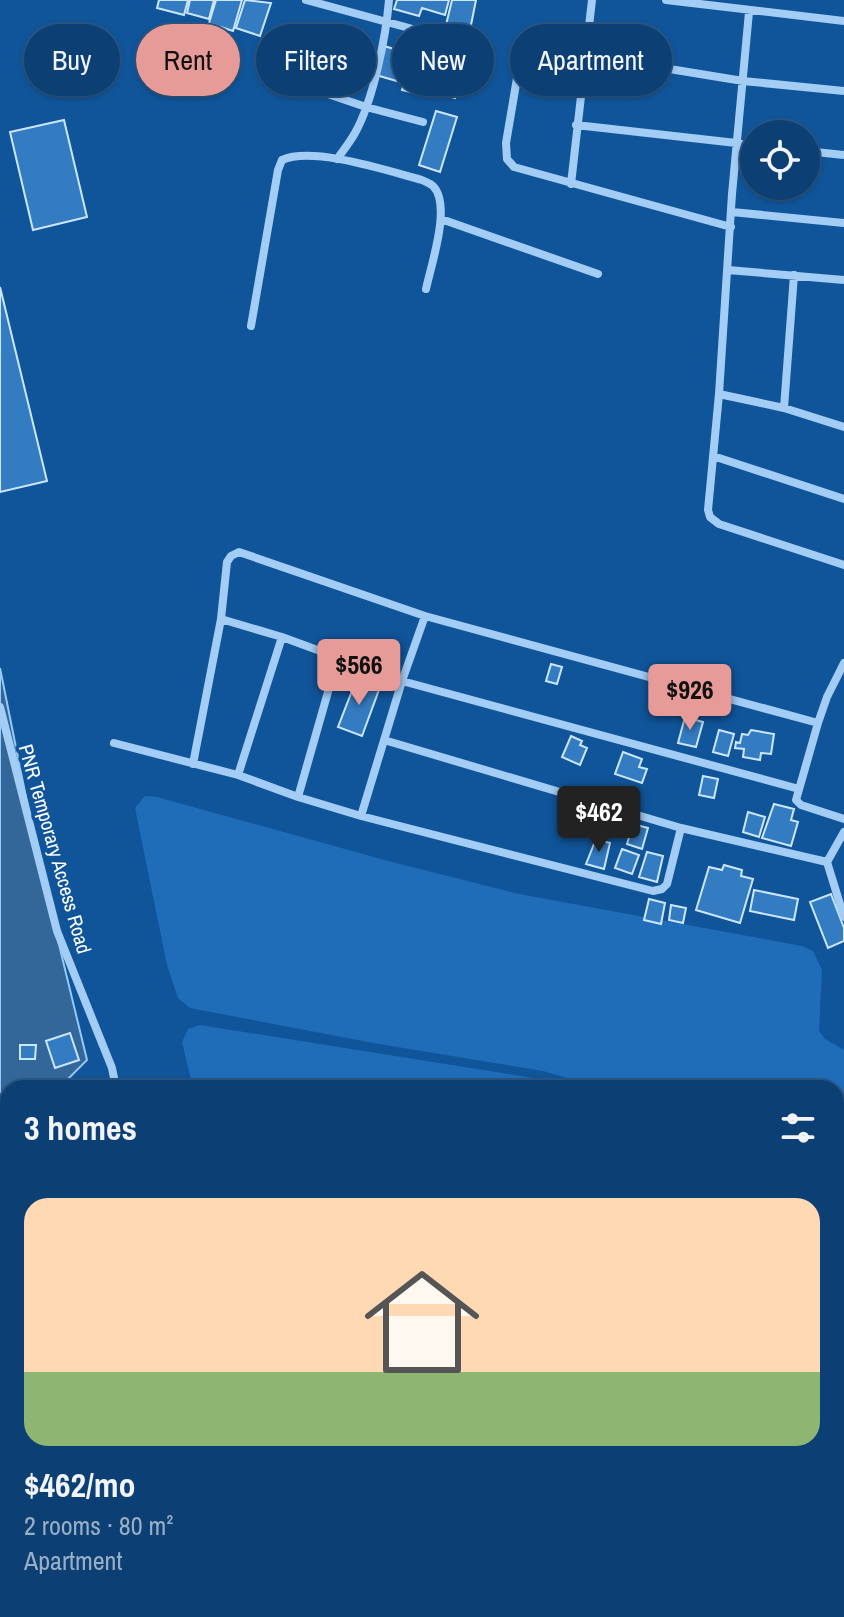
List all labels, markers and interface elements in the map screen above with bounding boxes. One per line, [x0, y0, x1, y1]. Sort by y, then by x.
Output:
chip: Buy [24, 24, 120, 96]
chip: Rent [136, 24, 240, 96]
chip: Filters [256, 24, 376, 96]
chip: New [392, 24, 494, 96]
chip: Apartment [510, 24, 672, 96]
map controls [740, 120, 820, 200]
button: locate [740, 120, 820, 200]
pin: $566 [312, 639, 406, 707]
text: $566 [335, 647, 383, 682]
pin: $926 [643, 664, 737, 732]
text: $926 [666, 672, 714, 707]
street label: PNR Temporary Access Road [13, 741, 98, 957]
pin: $462 [552, 786, 646, 854]
text: $462 [575, 794, 623, 829]
text: 3 homes [24, 1105, 137, 1151]
icon: filters [776, 1106, 820, 1150]
icon: home [350, 1250, 494, 1394]
text: $462/mo [24, 1462, 136, 1508]
text: 2 rooms · 80 m² [24, 1508, 173, 1543]
text: Apartment [24, 1543, 122, 1578]

